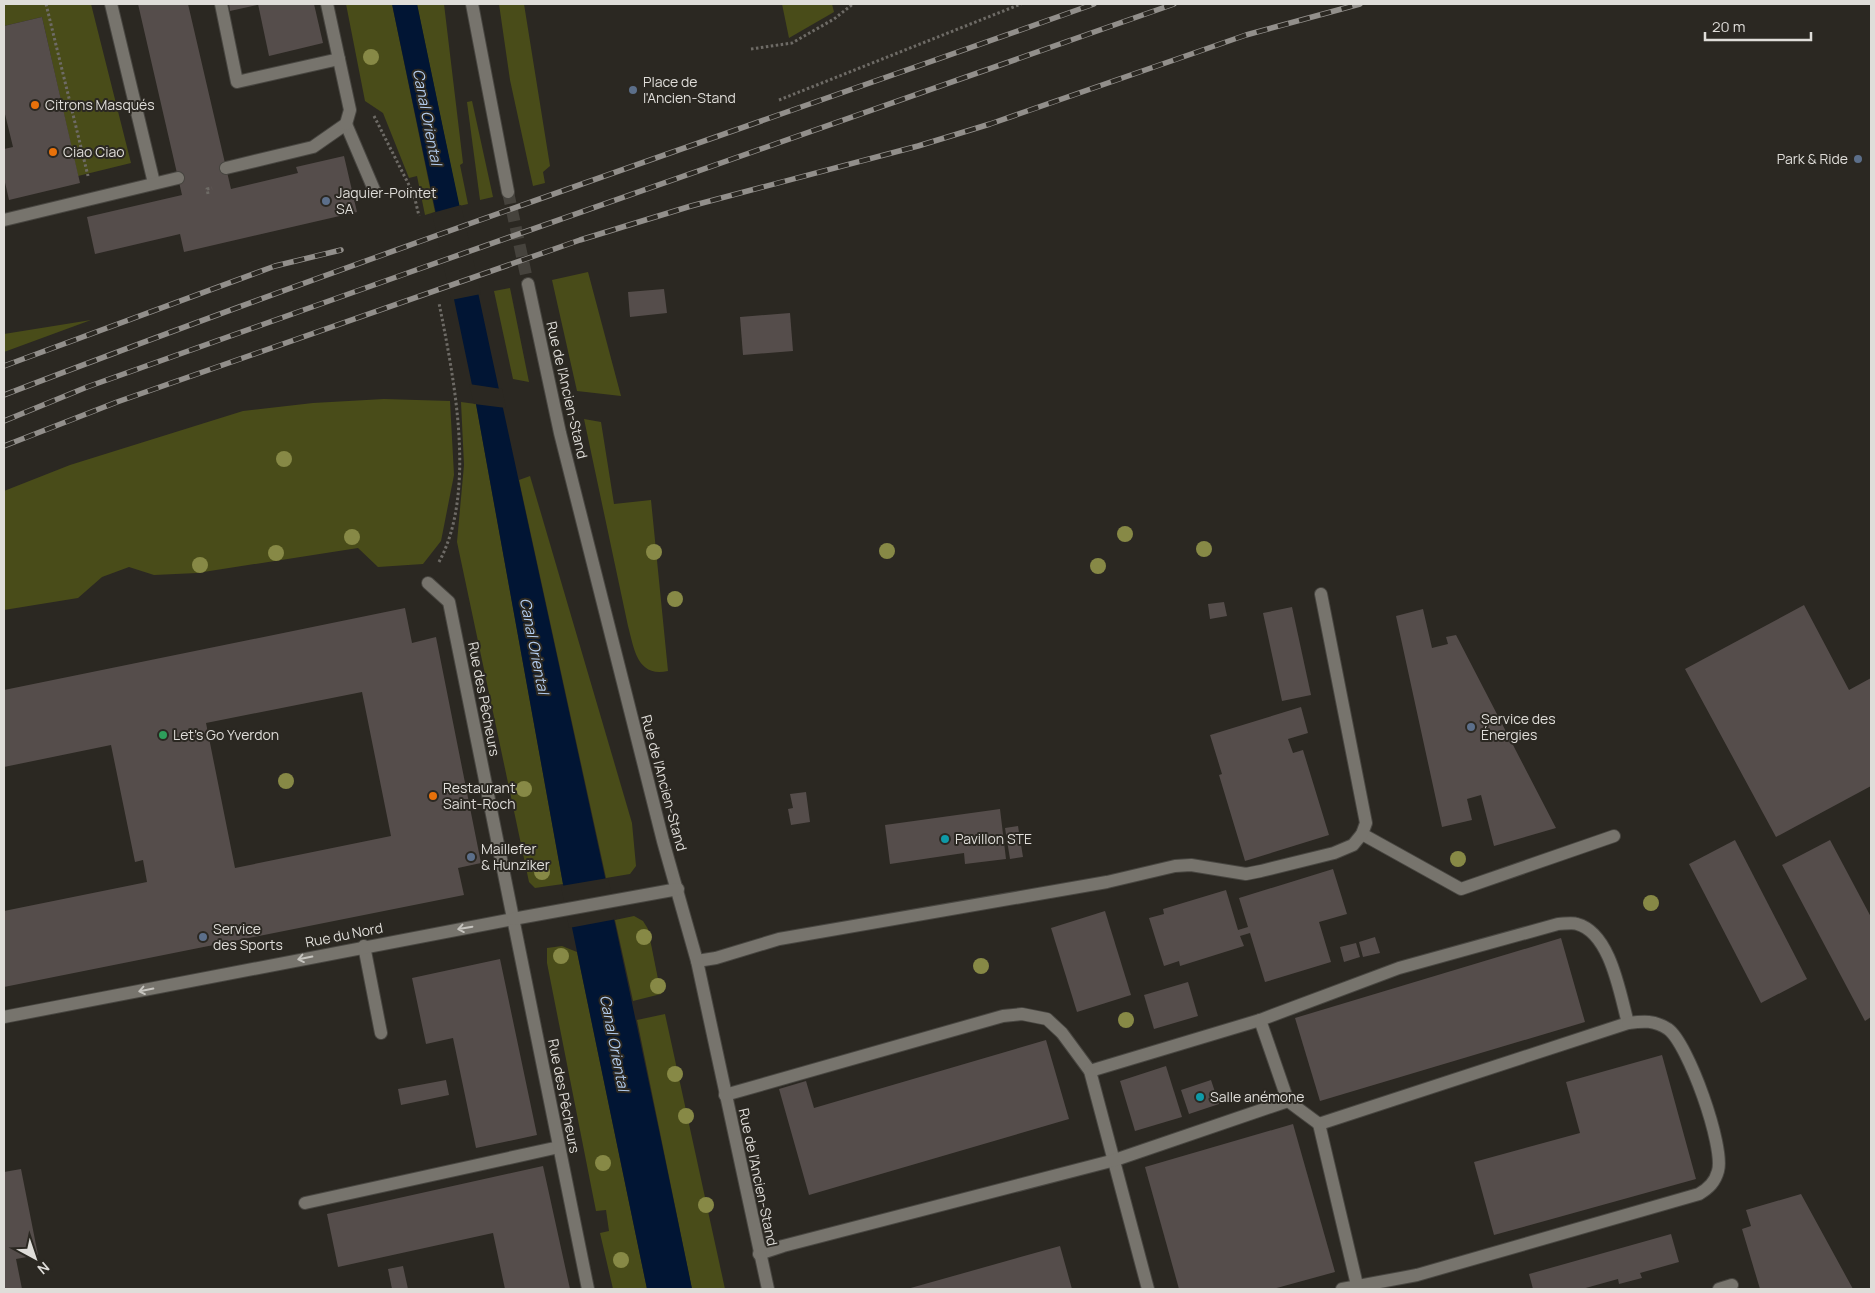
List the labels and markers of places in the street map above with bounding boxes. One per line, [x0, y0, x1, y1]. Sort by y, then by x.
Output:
place label: Place de l'Ancien-Stand [643, 72, 736, 107]
marker: Place de l'Ancien-Stand [627, 84, 639, 96]
place label: Citrons Masqués [45, 95, 155, 114]
marker: Citrons Masqués [29, 99, 41, 111]
place label: Ciao Ciao [63, 142, 125, 161]
marker: Ciao Ciao [47, 146, 59, 158]
place label: Park & Ride [1777, 149, 1848, 168]
marker: Park & Ride [1852, 153, 1864, 165]
place label: Jaquier-Pointet SA [336, 183, 437, 218]
marker: Jaquier-Pointet SA [320, 195, 332, 207]
place label: Service des Énergies [1481, 709, 1556, 744]
marker: Service des Énergies [1465, 721, 1477, 733]
place label: Let's Go Yverdon [173, 725, 279, 744]
marker: Let's Go Yverdon [157, 729, 169, 741]
place label: Restaurant Saint-Roch [443, 778, 516, 813]
marker: Restaurant Saint-Roch [427, 790, 439, 802]
place label: Pavillon STE [955, 829, 1032, 848]
marker: Pavillon STE [939, 833, 951, 845]
place label: Maillefer & Hunziker [481, 839, 550, 874]
marker: Maillefer & Hunziker [465, 851, 477, 863]
place label: Service des Sports [213, 919, 283, 954]
marker: Service des Sports [197, 931, 209, 943]
place label: Salle anémone [1210, 1087, 1305, 1106]
marker: Salle anémone [1194, 1091, 1206, 1103]

